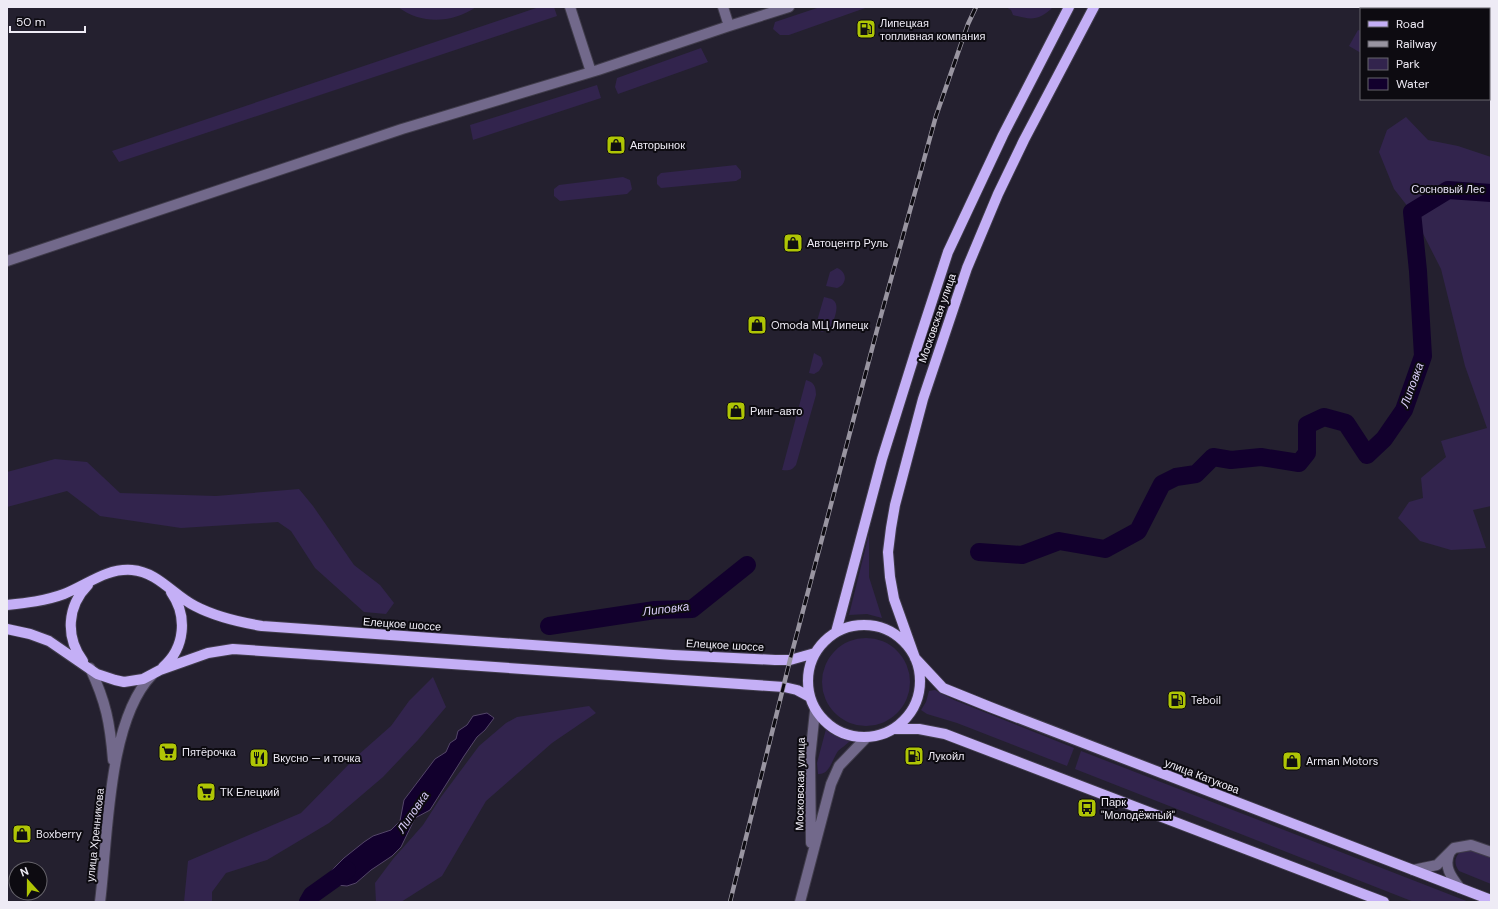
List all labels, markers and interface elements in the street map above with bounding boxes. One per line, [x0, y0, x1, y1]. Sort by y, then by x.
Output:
scale bar [10, 8, 85, 34]
legend [1360, 8, 1490, 100]
text: 50 m [16, 14, 45, 30]
place label: Липецкая топливная компания [880, 16, 985, 43]
text: Road [1396, 16, 1424, 32]
fuel station icon: Липецкая топливная компания [855, 18, 877, 40]
text: Railway [1396, 36, 1437, 52]
text: Park [1396, 56, 1420, 72]
text: Water [1396, 76, 1430, 92]
shop icon: Авторынок [605, 134, 627, 156]
place label: Авторынок [630, 138, 685, 152]
park label: Сосновый Лес [1411, 182, 1485, 196]
shop icon: Автоцентр Руль [782, 232, 804, 254]
place label: Автоцентр Руль [807, 236, 888, 250]
street label: Московская улица [915, 271, 959, 364]
shop icon: Omoda МЦ Липецк [746, 314, 768, 336]
place label: Omoda МЦ Липецк [771, 318, 869, 332]
water label: Липовка [1396, 360, 1428, 411]
shop icon: Ринг-авто [725, 400, 747, 422]
place label: Ринг-авто [750, 404, 802, 418]
water label: Липовка [641, 598, 691, 620]
street label: Елецкое шоссе [362, 614, 442, 634]
street label: Елецкое шоссе [686, 636, 764, 654]
fuel station icon: Teboil [1166, 689, 1188, 711]
place label: Teboil [1191, 693, 1221, 707]
street label: Московская улица [792, 736, 808, 831]
supermarket icon: Пятёрочка [157, 741, 179, 763]
place label: Пятёрочка [182, 745, 237, 759]
fuel station icon: Лукойл [903, 745, 925, 767]
restaurant icon: Вкусно — и точка [248, 747, 270, 769]
place label: Лукойл [928, 749, 964, 763]
shop icon: Arman Motors [1281, 750, 1303, 772]
place label: Вкусно — и точка [273, 751, 361, 765]
place label: Arman Motors [1306, 754, 1378, 768]
street label: улица Катукова [1163, 755, 1242, 797]
supermarket icon: ТК Елецкий [195, 781, 217, 803]
place label: ТК Елецкий [220, 785, 279, 799]
street label: улица Хренникова [83, 787, 107, 882]
water label: Липовка [393, 788, 433, 837]
place label: Парк "Молодёжный" [1101, 795, 1175, 822]
bus stop icon: Парк "Молодёжный" [1076, 797, 1098, 819]
shop icon: Boxberry [11, 823, 33, 845]
place label: Boxberry [36, 827, 82, 841]
north arrow [8, 861, 48, 901]
text: N [18, 864, 31, 880]

